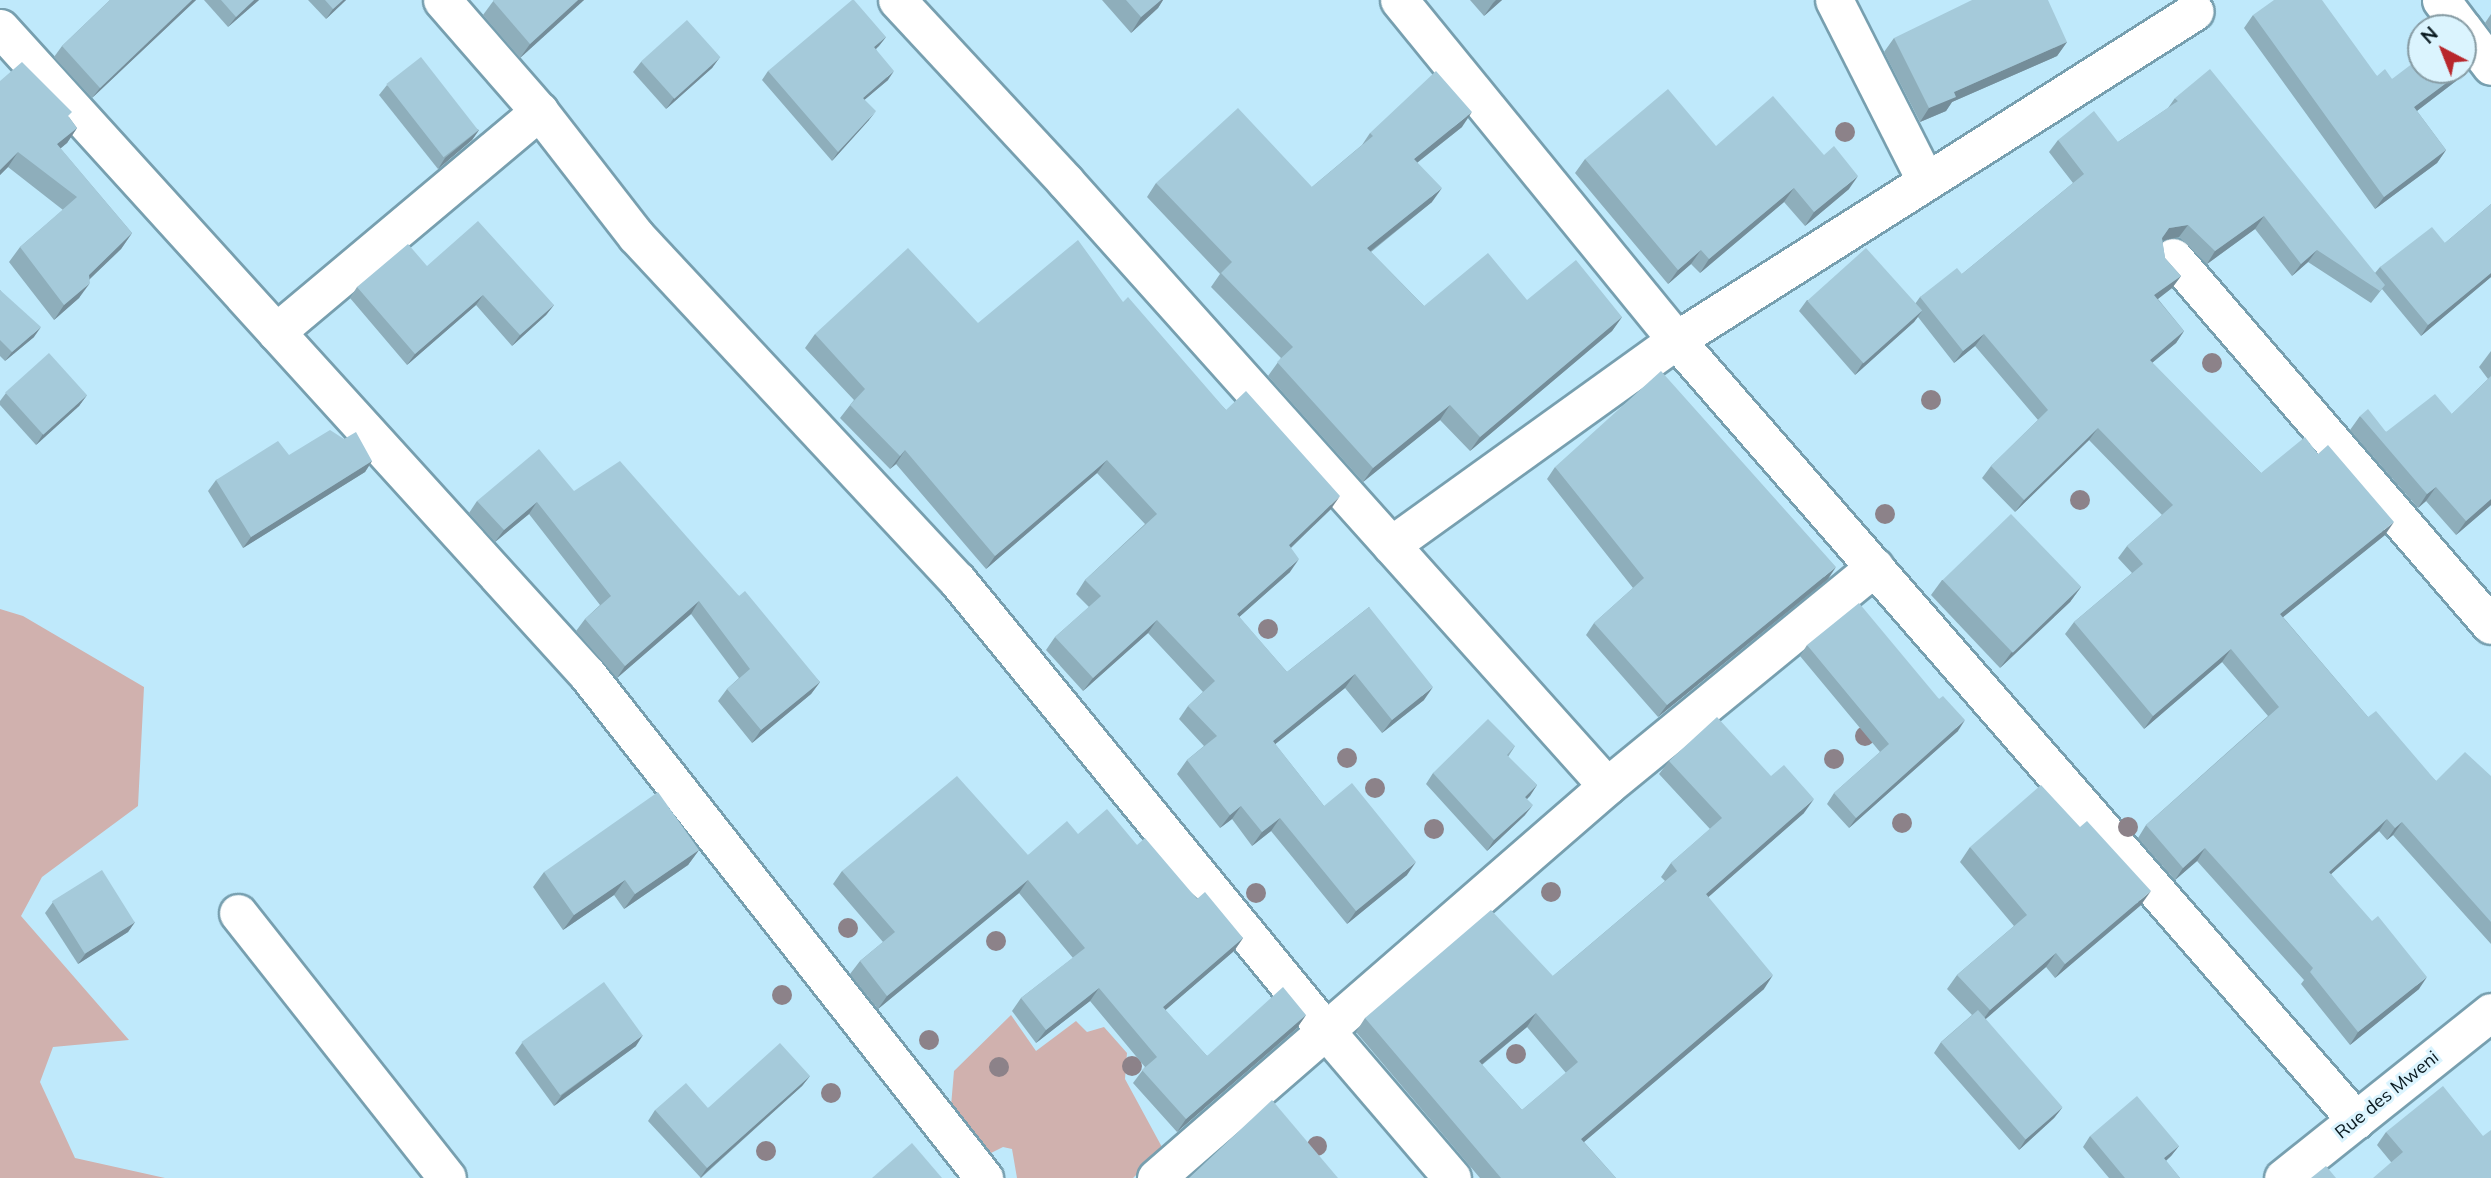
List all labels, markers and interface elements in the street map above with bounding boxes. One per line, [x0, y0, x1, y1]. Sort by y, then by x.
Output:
north arrow [2407, 14, 2477, 84]
text: N [2416, 21, 2443, 49]
street label: Rue des Mweni [2331, 1047, 2443, 1143]

